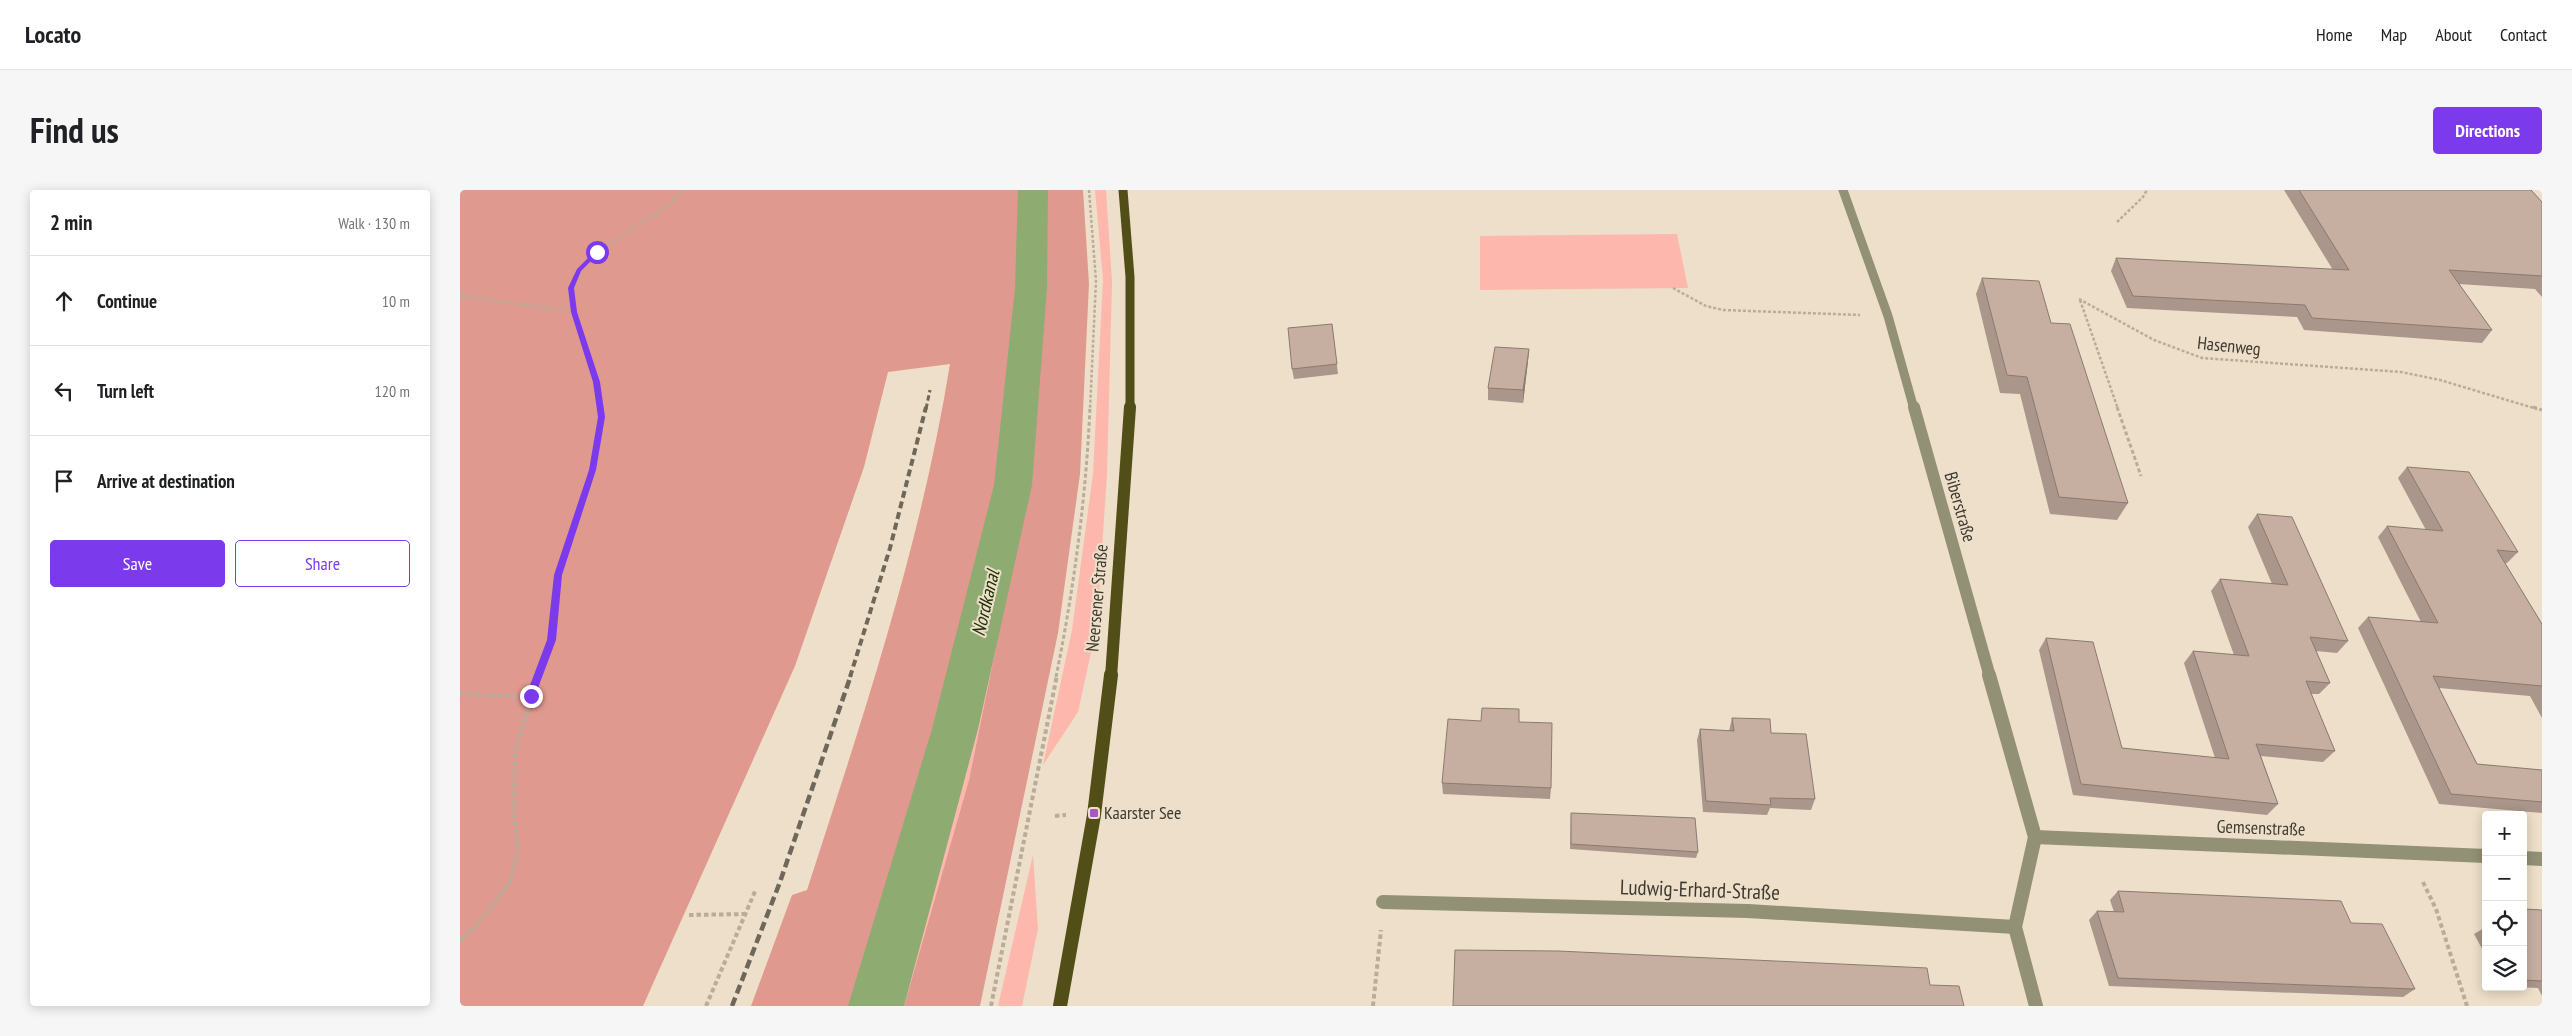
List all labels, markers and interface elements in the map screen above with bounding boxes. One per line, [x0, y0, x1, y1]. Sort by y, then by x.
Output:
text: Locato [25, 19, 81, 50]
text: Home [2316, 23, 2353, 46]
text: Map [2381, 23, 2407, 46]
text: About [2435, 23, 2472, 46]
text: Contact [2500, 23, 2547, 46]
text: Find us [30, 107, 119, 153]
button: Directions [2433, 107, 2542, 154]
text: 2 min [50, 209, 92, 236]
text: Walk · 130 m [338, 213, 410, 233]
route start [586, 241, 609, 264]
icon: ahead [50, 287, 78, 315]
text: Continue [97, 289, 157, 313]
text: 10 m [382, 291, 410, 311]
street label: Hasenweg [2196, 331, 2262, 360]
icon: left [50, 377, 78, 405]
text: Turn left [97, 379, 154, 403]
text: 120 m [375, 381, 410, 401]
icon: arrive [50, 467, 78, 495]
text: Arrive at destination [97, 469, 235, 493]
street label: Biberstraße [1940, 469, 1981, 545]
button: Save [50, 540, 225, 587]
button: Share [235, 540, 410, 587]
street label: Neersener Straße [1080, 543, 1113, 653]
water label: Nordkanal [966, 566, 1005, 638]
route end [520, 685, 543, 708]
place label: Kaarster See [1104, 801, 1181, 824]
marker: Kaarster See [1088, 807, 1100, 819]
map controls [2482, 811, 2527, 991]
button: + [2482, 811, 2527, 856]
street label: Gemsenstraße [2216, 814, 2306, 841]
button: − [2482, 856, 2527, 901]
street label: Ludwig-Erhard-Straße [1620, 873, 1780, 906]
button: locate [2482, 901, 2527, 946]
button: layers [2482, 946, 2527, 991]

